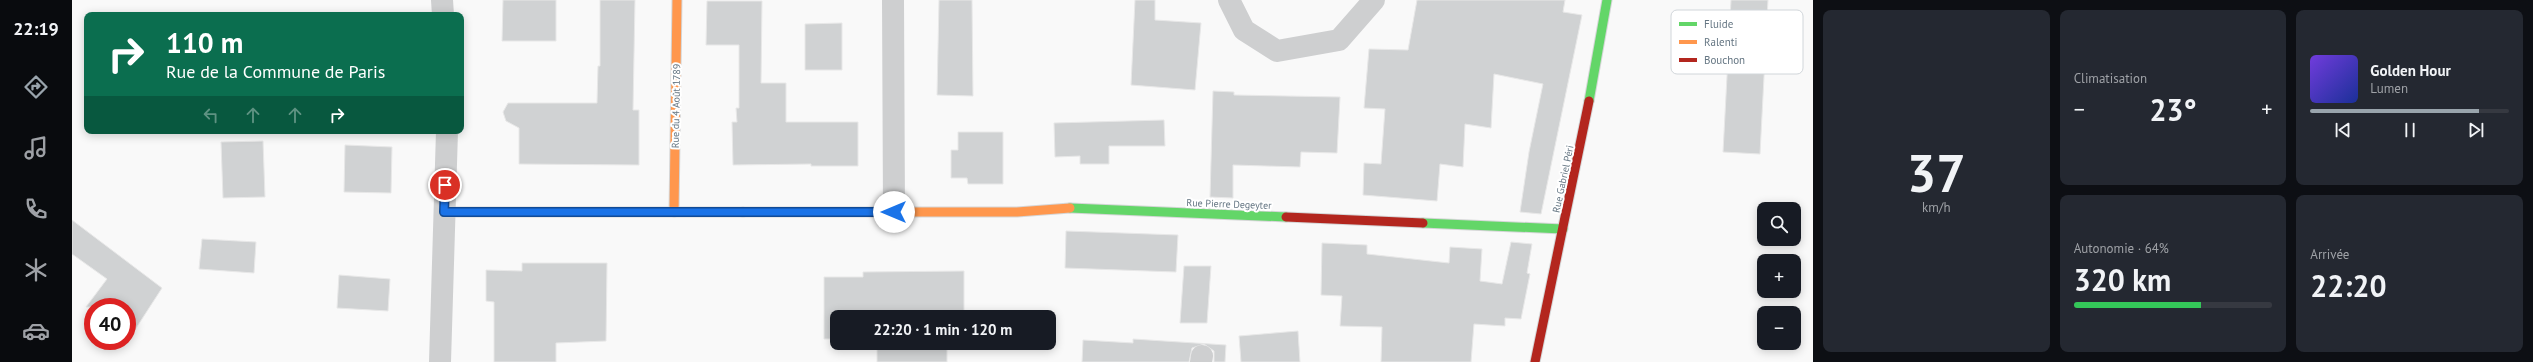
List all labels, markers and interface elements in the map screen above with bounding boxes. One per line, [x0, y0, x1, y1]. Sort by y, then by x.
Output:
legend [1671, 10, 1803, 74]
text: 22:19 [13, 17, 59, 40]
text: Fluide [1704, 17, 1734, 31]
text: 110 m [166, 24, 243, 61]
icon: right [100, 28, 152, 80]
text: Ralenti [1704, 35, 1737, 49]
text: Bouchon [1704, 53, 1745, 67]
text: Rue de la Commune de Paris [166, 60, 385, 83]
text: Golden Hour [2370, 61, 2451, 80]
street label: Rue du 4 Août 1789 [669, 64, 683, 148]
text: Climatisation [2074, 70, 2147, 87]
icon: directions [22, 73, 50, 101]
text: Lumen [2370, 80, 2408, 97]
text: 23° [2149, 90, 2197, 129]
text: − [2074, 95, 2085, 123]
text: + [2261, 95, 2272, 123]
icon: left [200, 104, 222, 126]
icon: ahead [242, 104, 264, 126]
icon: ahead [284, 104, 306, 126]
icon: right [326, 104, 348, 126]
icon: previous [2332, 119, 2354, 141]
icon: pause [2399, 119, 2421, 141]
icon: next [2465, 119, 2487, 141]
icon: music [22, 134, 50, 162]
text: 37 [1907, 139, 1966, 206]
street label: Rue Gabriel Péri [1550, 144, 1576, 214]
pin [428, 168, 462, 202]
icon: arrive [434, 174, 456, 196]
position arrow [873, 191, 915, 233]
icon: phone [22, 195, 50, 223]
street label: Rue Pierre Degeyter [1186, 196, 1272, 212]
text: km/h [1922, 199, 1951, 216]
map controls [1757, 202, 1801, 350]
button: search [1757, 202, 1801, 246]
text: Autonomie · 64% [2074, 240, 2169, 257]
text: Arrivée [2310, 246, 2349, 263]
button: + [1757, 254, 1801, 298]
icon: climate [22, 256, 50, 284]
text: 320 km [2074, 260, 2171, 299]
text: 22:20 [2310, 266, 2386, 305]
speed limit sign: 40 [84, 298, 136, 350]
button: − [1757, 306, 1801, 350]
icon: car [22, 317, 50, 345]
text: 22:20 · 1 min · 120 m [874, 320, 1012, 339]

